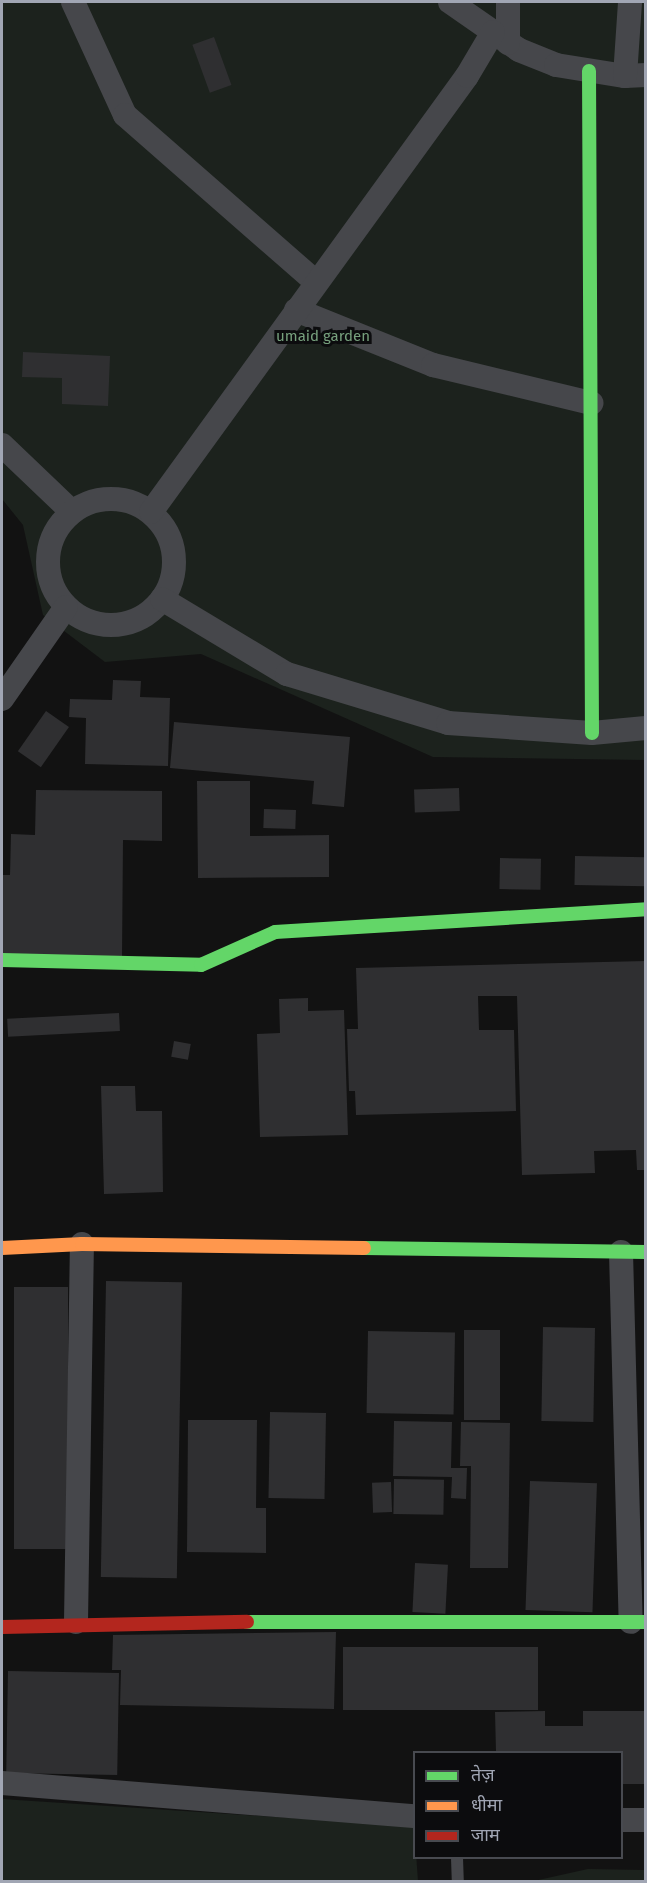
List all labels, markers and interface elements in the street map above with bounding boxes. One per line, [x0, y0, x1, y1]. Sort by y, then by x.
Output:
park label: umaid garden [276, 328, 370, 346]
legend [413, 1751, 623, 1859]
text: तेज़ [471, 1764, 495, 1786]
text: धीमा [471, 1794, 502, 1816]
text: जाम [471, 1824, 500, 1846]

